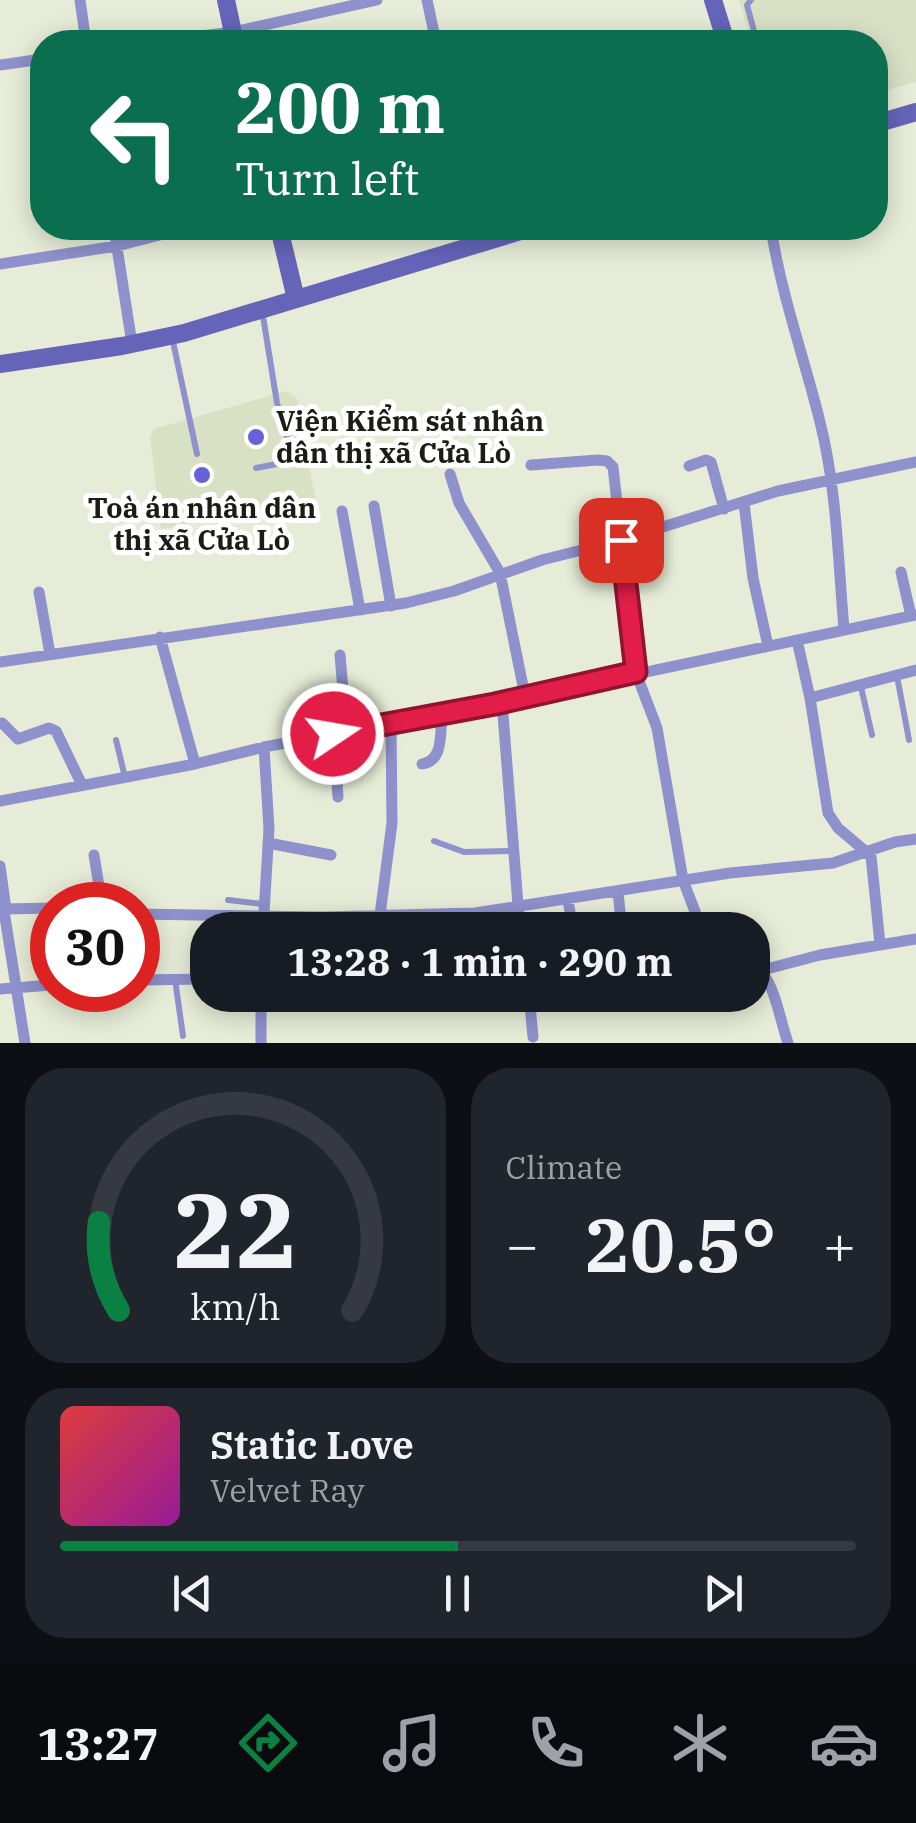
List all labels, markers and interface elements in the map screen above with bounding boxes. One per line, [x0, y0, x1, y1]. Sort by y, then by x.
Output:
text: 200 m [235, 61, 445, 152]
icon: left [70, 70, 200, 200]
text: Turn left [235, 149, 419, 207]
place label: Viện Kiểm sát nhân dân thị xã Cửa Lò [276, 402, 544, 471]
marker: Viện Kiểm sát nhân dân thị xã Cửa Lò [245, 426, 267, 448]
marker: Toà án nhân dân thị xã Cửa Lò [191, 464, 213, 486]
place label: Toà án nhân dân thị xã Cửa Lò [88, 489, 316, 558]
pin [579, 498, 664, 583]
icon: arrive [594, 513, 649, 568]
position arrow [281, 682, 385, 786]
speed limit sign: 30 [30, 882, 160, 1012]
text: 13:28 · 1 min · 290 m [287, 937, 673, 986]
text: Climate [506, 1146, 622, 1188]
text: 22 [173, 1161, 298, 1297]
text: 20.5° [585, 1195, 776, 1293]
text: − [506, 1209, 539, 1280]
text: + [823, 1209, 856, 1280]
text: km/h [190, 1283, 280, 1330]
text: Static Love [210, 1420, 414, 1469]
text: Velvet Ray [210, 1469, 365, 1511]
icon: previous [165, 1566, 220, 1621]
icon: pause [430, 1566, 485, 1621]
icon: next [696, 1566, 751, 1621]
icon: directions [233, 1708, 303, 1778]
icon: music [377, 1708, 447, 1778]
icon: phone [521, 1708, 591, 1778]
icon: climate [665, 1708, 735, 1778]
icon: car [809, 1708, 879, 1778]
text: 13:27 [37, 1714, 159, 1772]

